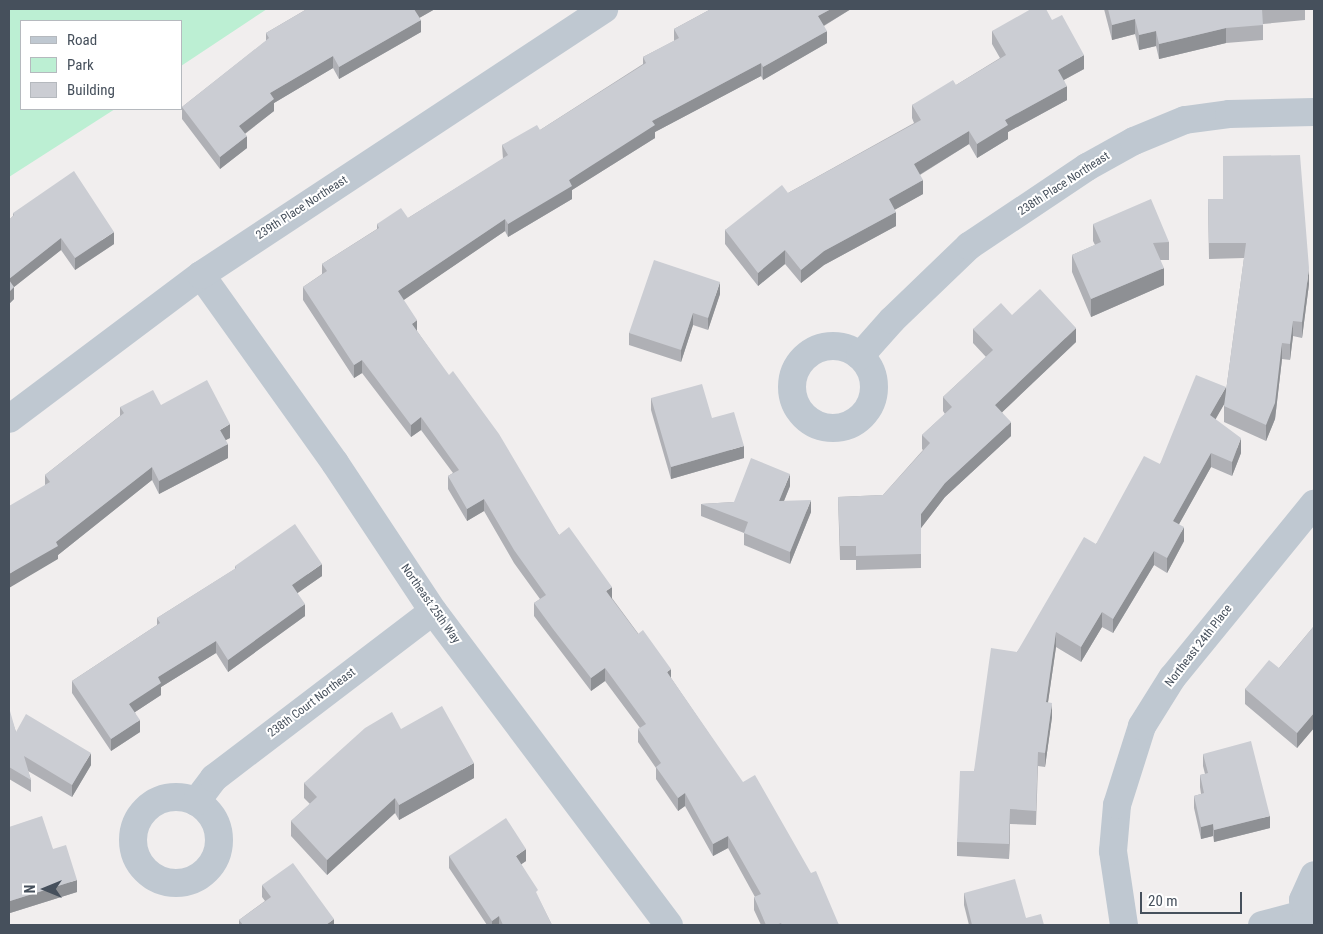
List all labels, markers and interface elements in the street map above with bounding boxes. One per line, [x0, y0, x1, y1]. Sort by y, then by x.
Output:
legend [20, 20, 182, 110]
text: Road [67, 31, 97, 49]
text: Park [67, 56, 94, 74]
text: Building [67, 81, 115, 99]
street label: 238th Place Northeast [1016, 149, 1112, 219]
street label: 239th Place Northeast [254, 173, 350, 243]
street label: Northeast 25th Way [397, 562, 463, 646]
street label: Northeast 24th Place [1162, 602, 1236, 690]
street label: 238th Court Northeast [265, 665, 359, 741]
north arrow [20, 864, 70, 914]
scale bar [1143, 882, 1246, 914]
text: N [22, 885, 38, 893]
text: 20 m [1148, 892, 1178, 910]

